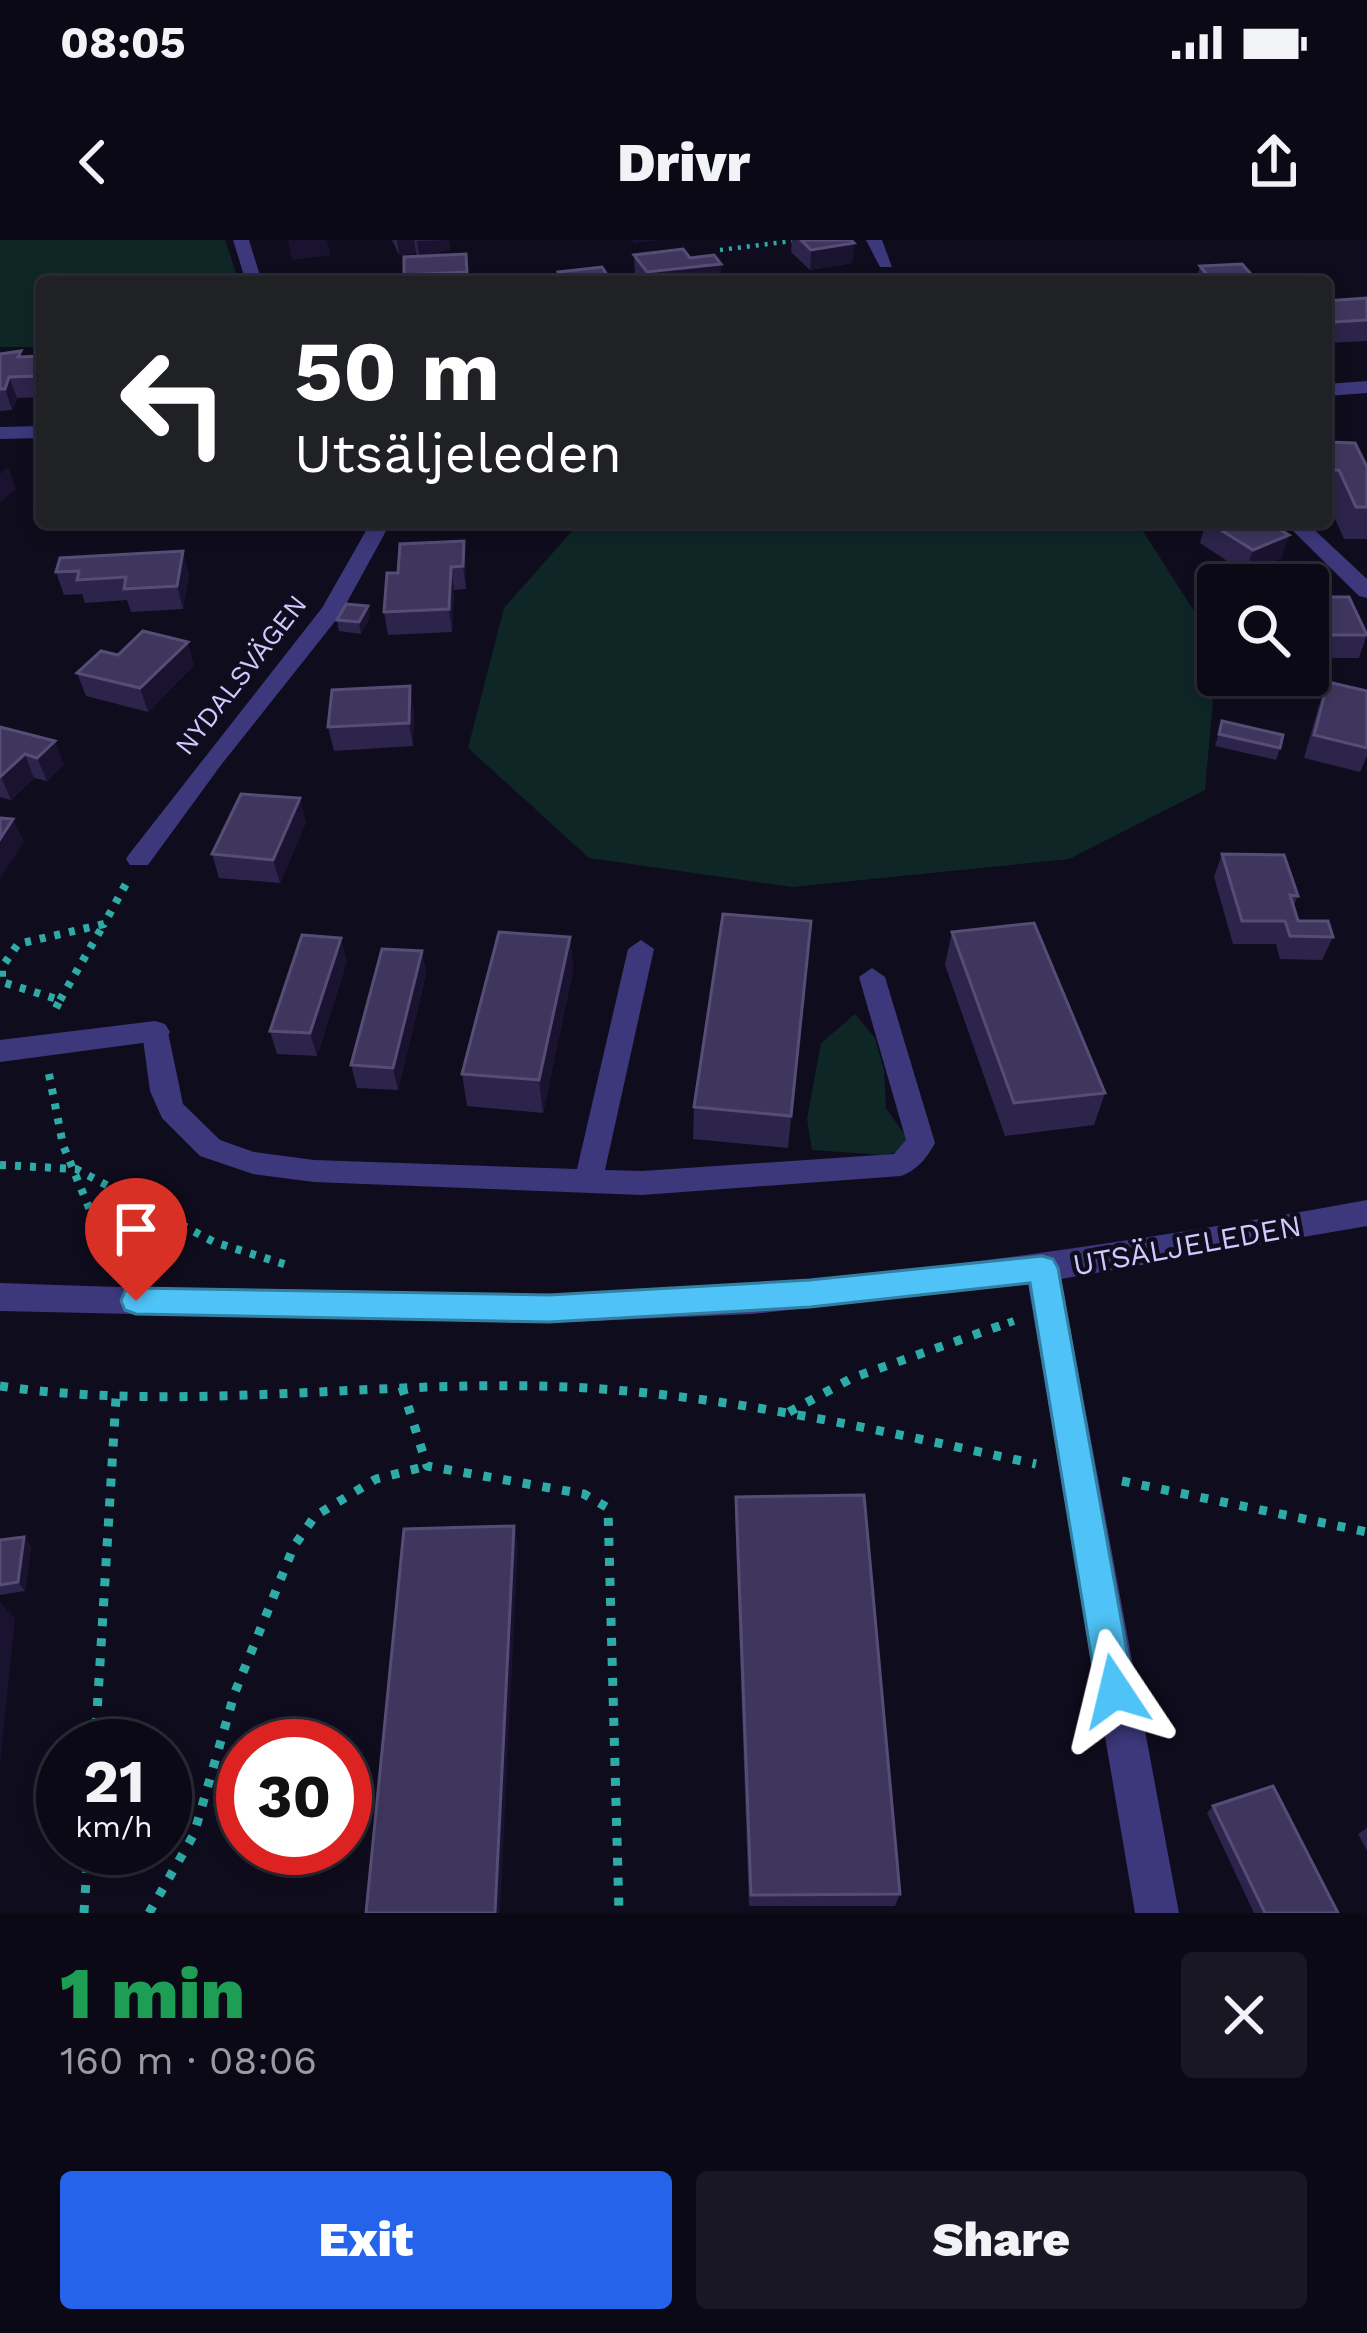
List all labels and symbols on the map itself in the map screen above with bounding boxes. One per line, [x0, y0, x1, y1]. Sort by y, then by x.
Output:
street label: NYDALSVÄGEN [169, 589, 313, 761]
pin [85, 1178, 187, 1301]
street label: UTSÄLJELEDEN [1070, 1208, 1304, 1282]
position arrow [1052, 1628, 1178, 1754]
speed limit sign: 30 [216, 1719, 372, 1875]

